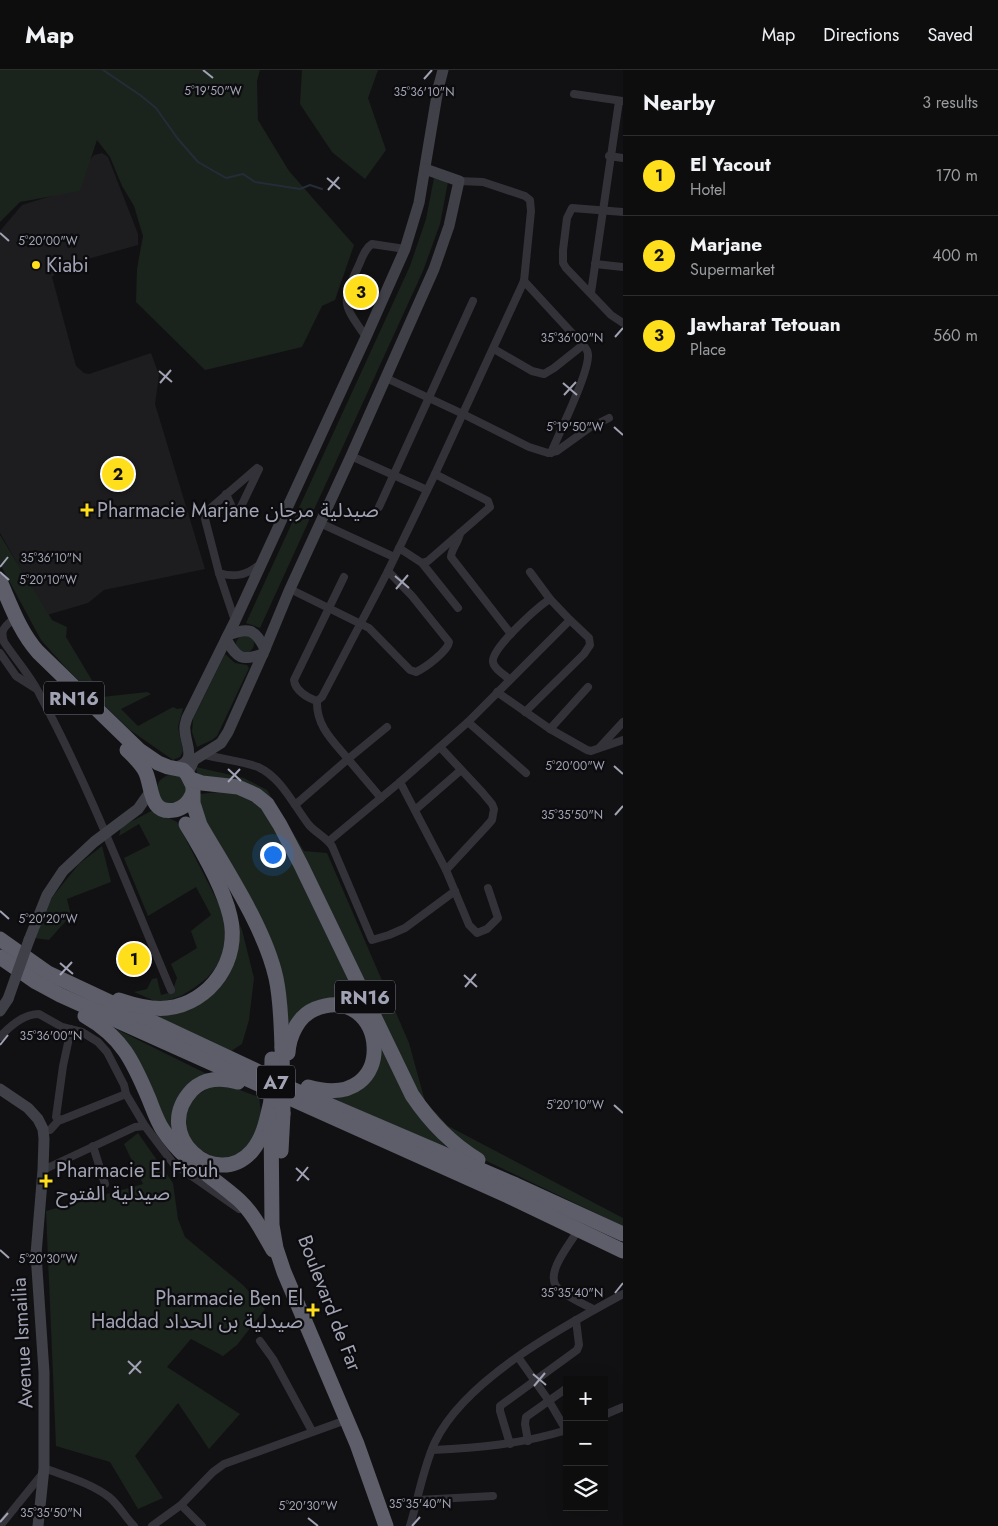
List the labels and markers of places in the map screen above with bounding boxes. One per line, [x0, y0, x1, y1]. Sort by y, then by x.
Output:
place label: Kiabi [46, 251, 89, 280]
marker: Kiabi [30, 259, 42, 271]
pin: 3 [345, 273, 377, 311]
pin: 2 [102, 455, 134, 493]
place label: Pharmacie Marjane صيدلية مرجان [97, 496, 379, 525]
marker: Pharmacie Marjane صيدلية مرجان [81, 504, 93, 516]
pin: 1 [118, 940, 150, 978]
place label: Pharmacie El Ftouh صيدلية الفتوح [56, 1156, 219, 1208]
marker: Pharmacie El Ftouh صيدلية الفتوح [40, 1175, 52, 1187]
place label: Pharmacie Ben El Haddad صيدلية بن الحداد [91, 1284, 303, 1336]
marker: Pharmacie Ben El Haddad صيدلية بن الحداد [307, 1304, 319, 1316]

